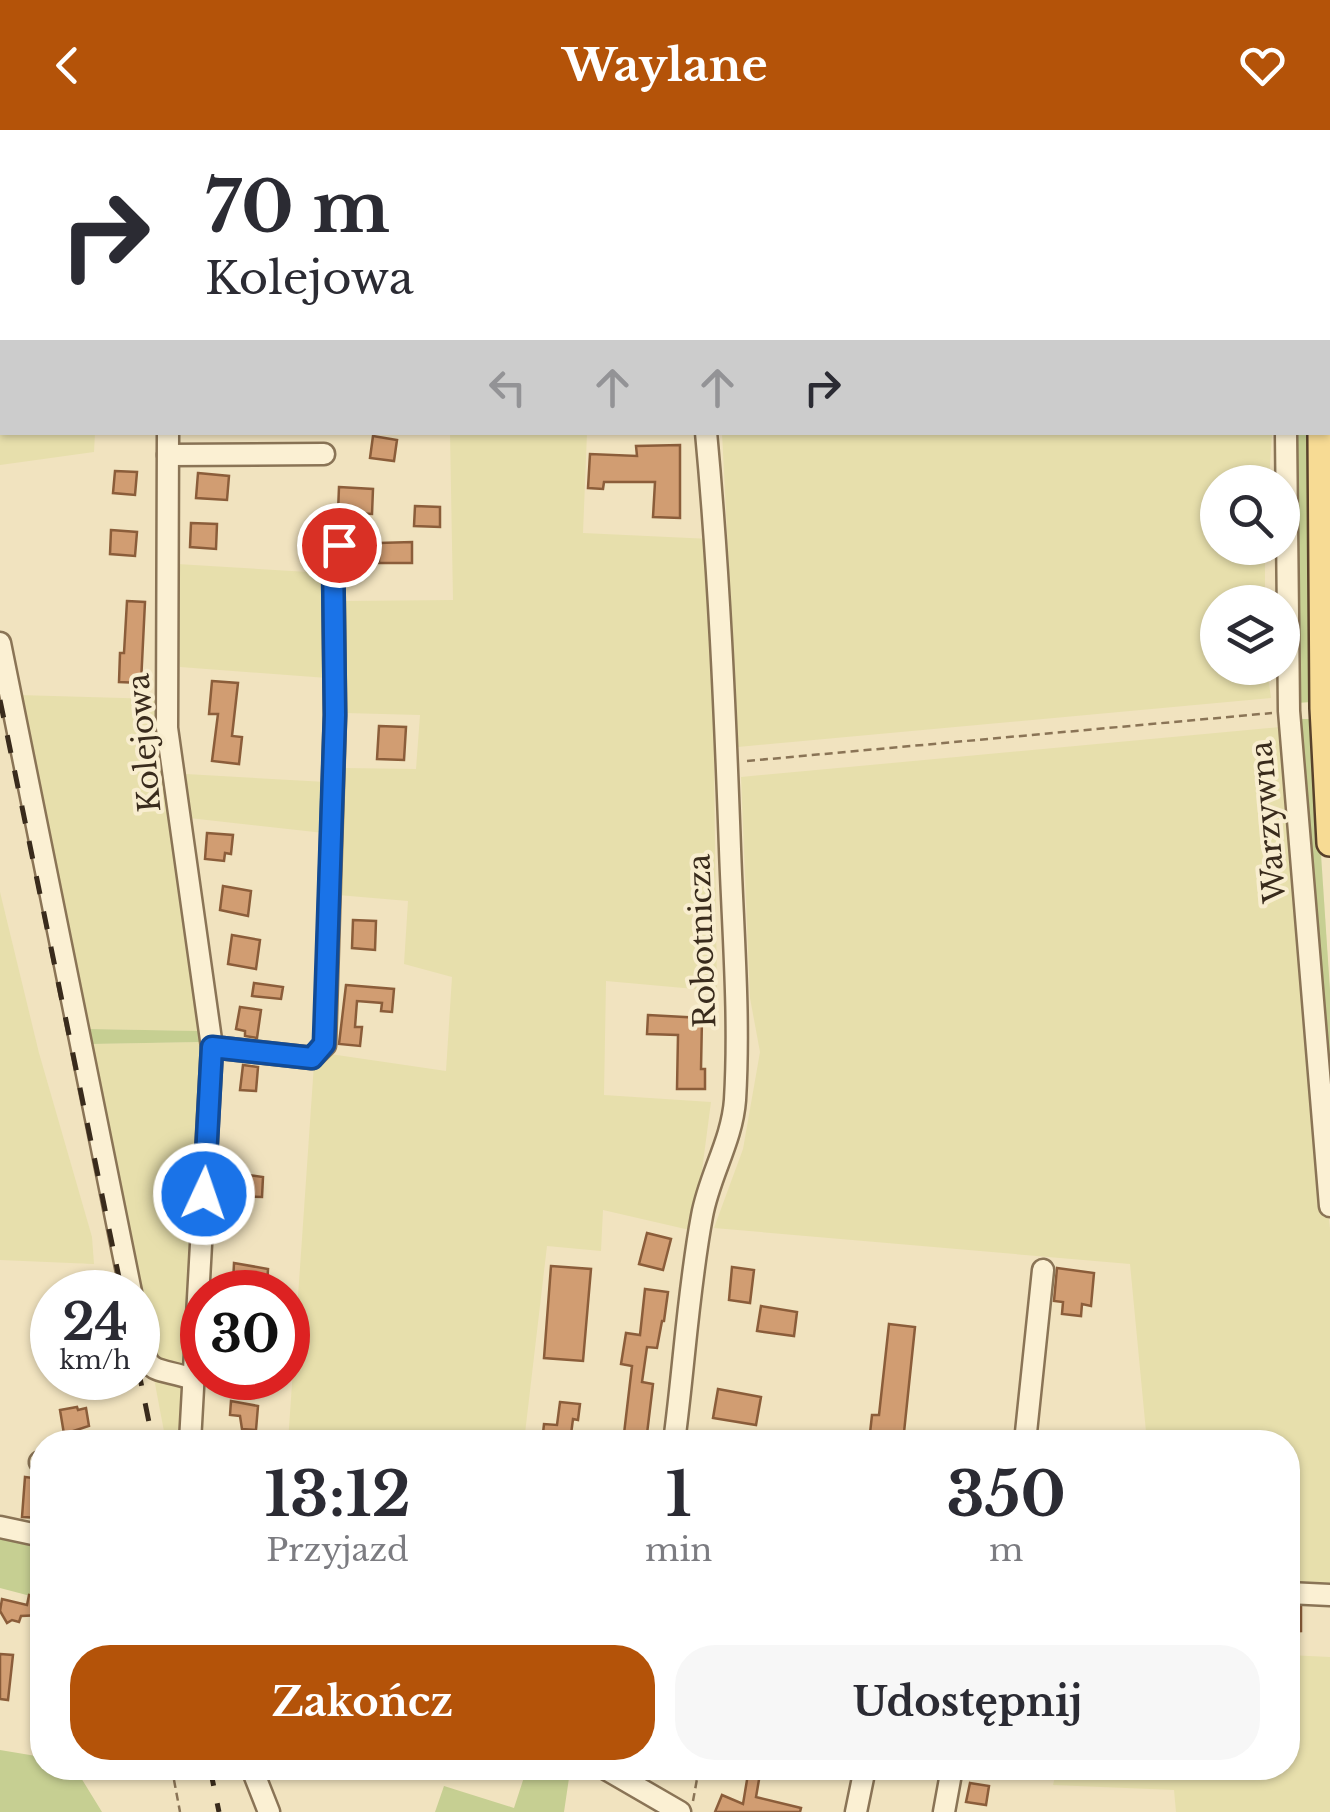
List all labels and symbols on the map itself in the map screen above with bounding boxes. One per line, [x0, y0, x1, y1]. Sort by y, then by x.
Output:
pin [297, 503, 382, 588]
street label: Kolejowa [119, 672, 168, 814]
street label: Warzywna [1242, 739, 1294, 905]
street label: Robotnicza [680, 853, 724, 1029]
position arrow [152, 1142, 256, 1246]
speed limit sign: 30 [180, 1270, 310, 1400]

